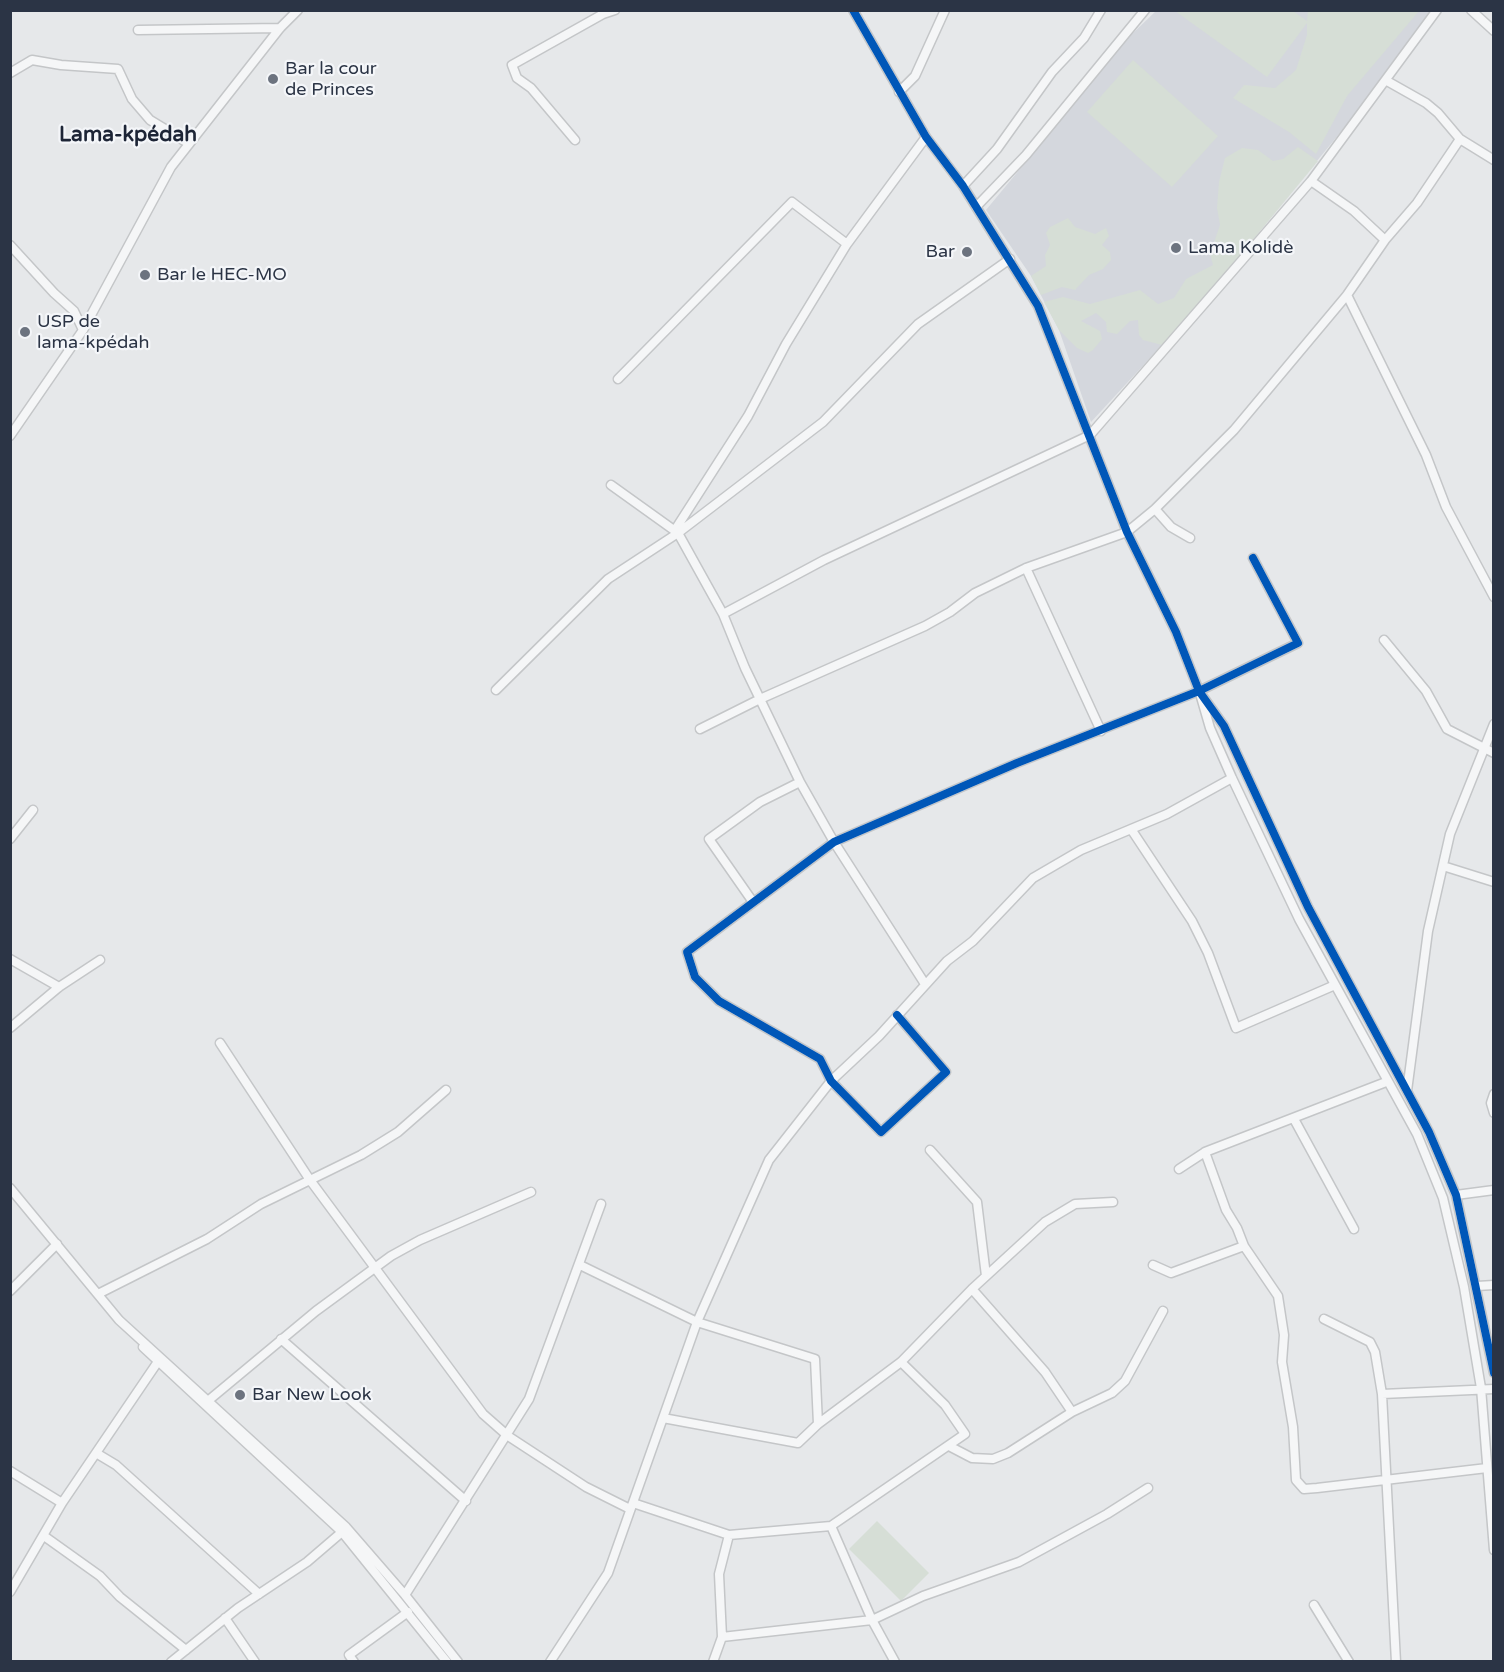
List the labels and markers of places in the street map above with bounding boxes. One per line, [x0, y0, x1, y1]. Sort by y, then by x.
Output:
place label: Bar la cour de Princes [285, 58, 377, 100]
marker: Bar la cour de Princes [266, 72, 280, 86]
place label: Lama Kolidè [1188, 237, 1293, 259]
place label: Bar [926, 241, 955, 263]
marker: Lama Kolidè [1169, 241, 1183, 255]
marker: Bar [960, 245, 974, 259]
place label: Bar le HEC-MO [157, 264, 287, 286]
marker: Bar le HEC-MO [138, 268, 152, 282]
place label: USP de lama-kpédah [37, 311, 149, 354]
marker: USP de lama-kpédah [18, 325, 32, 339]
place label: Bar New Look [252, 1384, 371, 1406]
marker: Bar New Look [233, 1388, 247, 1402]

